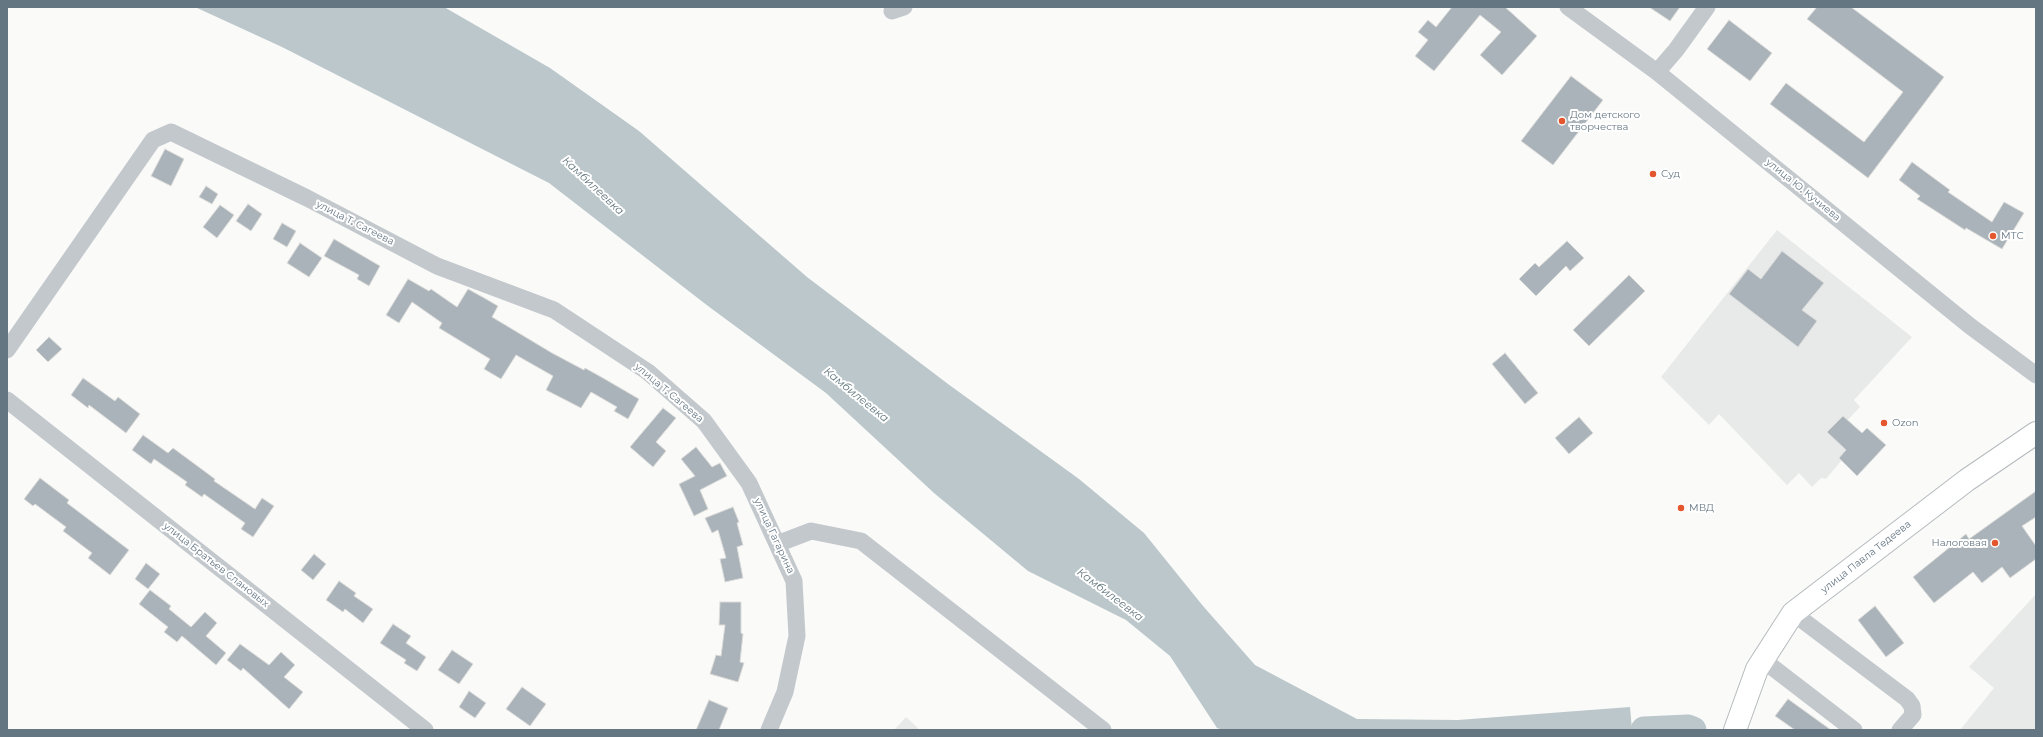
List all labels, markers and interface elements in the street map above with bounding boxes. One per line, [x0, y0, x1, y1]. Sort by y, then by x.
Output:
place label: Дом детского творчества [1570, 109, 1640, 132]
marker: Дом детского творчества [1557, 116, 1567, 126]
water label: Камбилеевка [559, 154, 627, 218]
street label: улица Ю. Кучиева [1763, 156, 1843, 224]
place label: Суд [1661, 168, 1680, 180]
marker: Суд [1648, 169, 1658, 179]
street label: улица Т. Сагеева [314, 198, 396, 248]
place label: МТС [2001, 230, 2024, 242]
marker: МТС [1988, 231, 1998, 241]
street label: улица Т. Сагеева [632, 361, 706, 425]
water label: Камбилеевка [821, 365, 891, 425]
place label: Ozon [1892, 417, 1918, 429]
marker: Ozon [1879, 418, 1889, 428]
street label: улица Гагарина [751, 496, 797, 576]
place label: МВД [1689, 502, 1714, 514]
marker: МВД [1676, 503, 1686, 513]
street label: улица Павла Тедеева [1819, 518, 1913, 596]
street label: улица Братьев Слановых [161, 520, 271, 610]
place label: Налоговая [1931, 537, 1987, 549]
marker: Налоговая [1990, 538, 2000, 548]
water label: Камбилеевка [1074, 566, 1146, 624]

